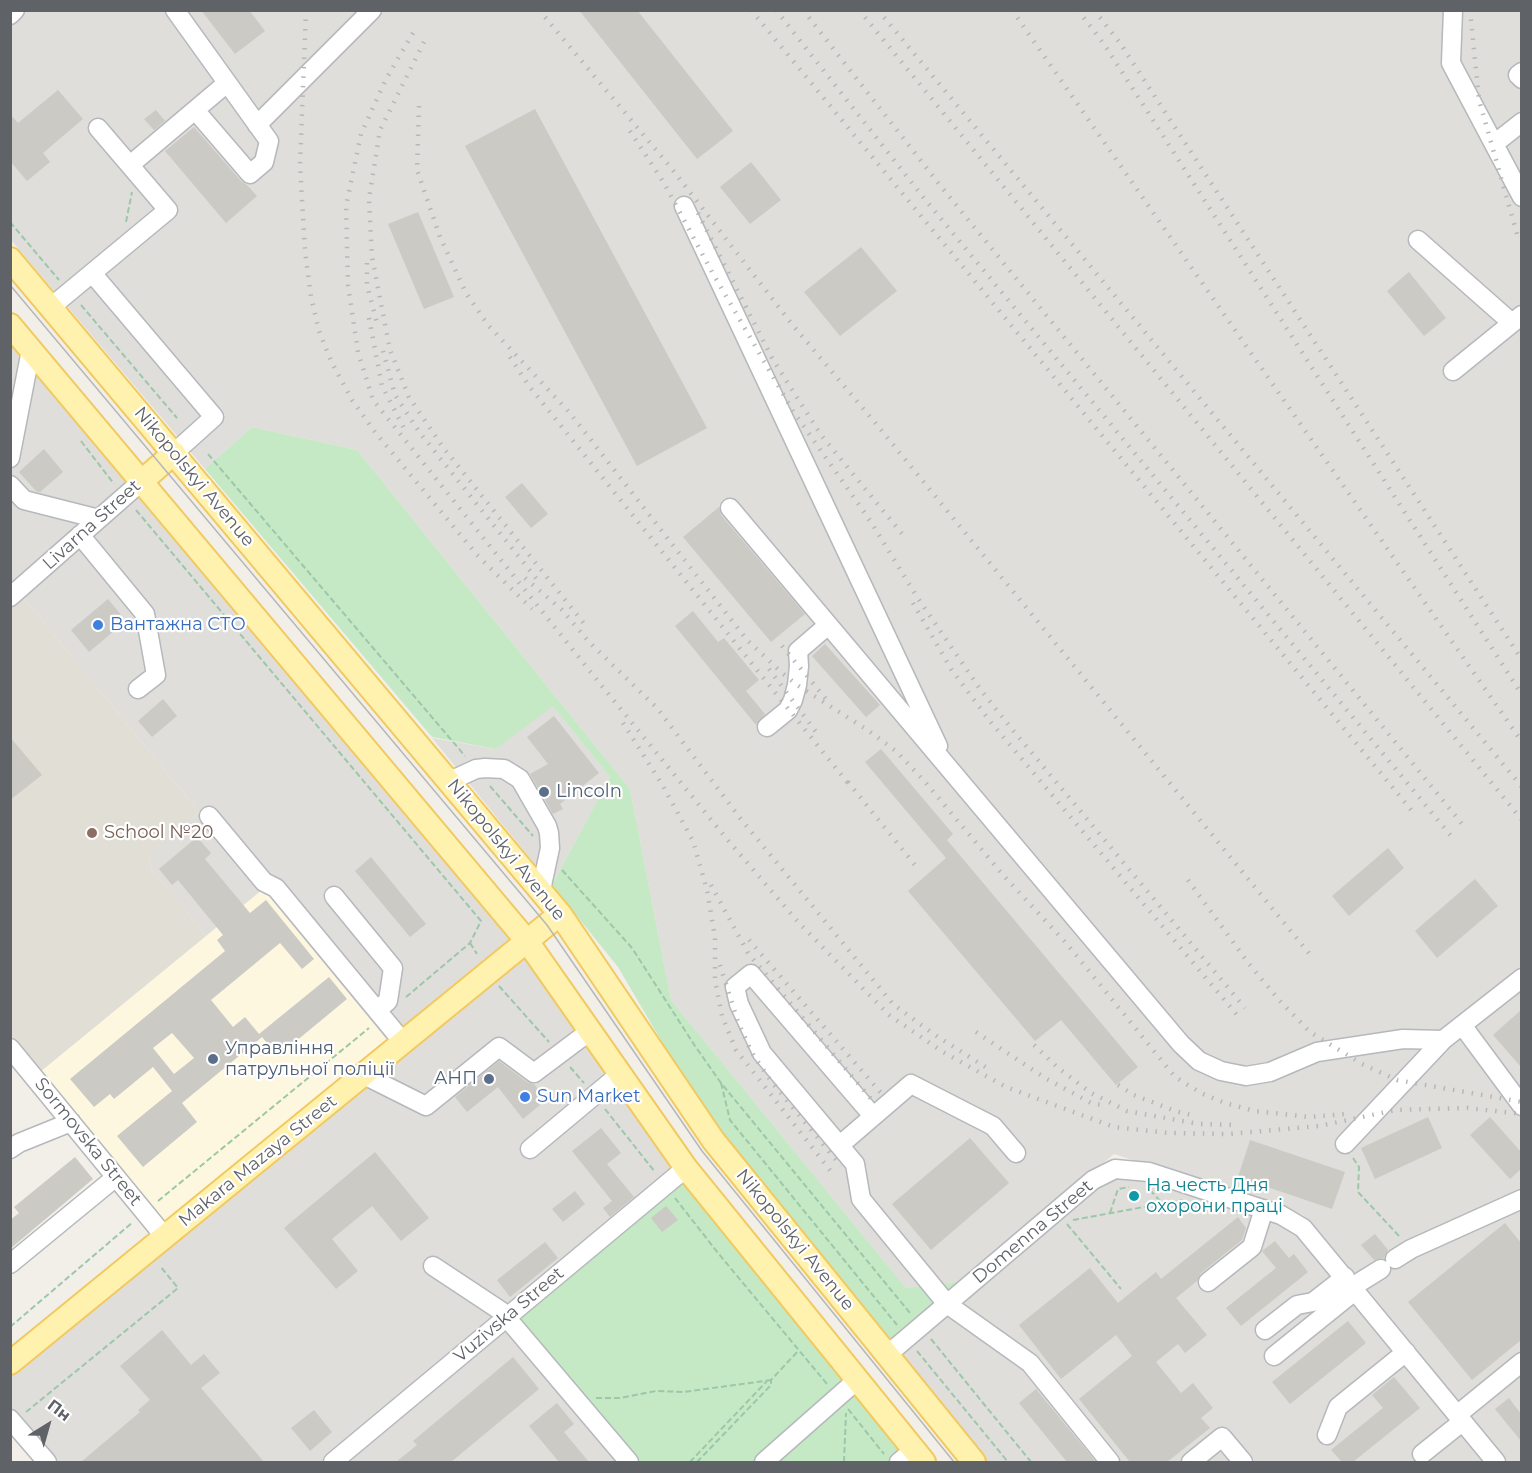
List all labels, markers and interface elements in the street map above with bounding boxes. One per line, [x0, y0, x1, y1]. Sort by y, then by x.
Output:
street label: Nikopolskyi Avenue [129, 403, 259, 551]
street label: Livarna Street [39, 475, 145, 575]
place label: Вантажна СТО [110, 614, 246, 636]
marker: Вантажна СТО [91, 618, 105, 632]
street label: Nikopolskyi Avenue [442, 775, 570, 925]
place label: Lincoln [556, 781, 622, 803]
marker: Lincoln [537, 785, 551, 799]
place label: School №20 [104, 822, 213, 844]
marker: School №20 [85, 826, 99, 840]
place label: Управління патрульної поліції [225, 1038, 394, 1080]
marker: Управління патрульної поліції [206, 1052, 220, 1066]
place label: АНП [434, 1068, 477, 1090]
marker: АНП [482, 1072, 496, 1086]
street label: Sormovska Street [30, 1074, 146, 1210]
place label: Sun Market [537, 1086, 641, 1108]
marker: Sun Market [518, 1090, 532, 1104]
street label: Makara Mazaya Street [175, 1091, 341, 1231]
street label: Nikopolskyi Avenue [731, 1165, 859, 1315]
street label: Domenna Street [969, 1175, 1097, 1289]
place label: На честь Дня охорони праці [1146, 1175, 1283, 1218]
marker: На честь Дня охорони праці [1127, 1189, 1141, 1203]
street label: Vuzivska Street [450, 1263, 568, 1367]
north arrow [18, 1395, 78, 1455]
text: Пн [44, 1395, 74, 1425]

